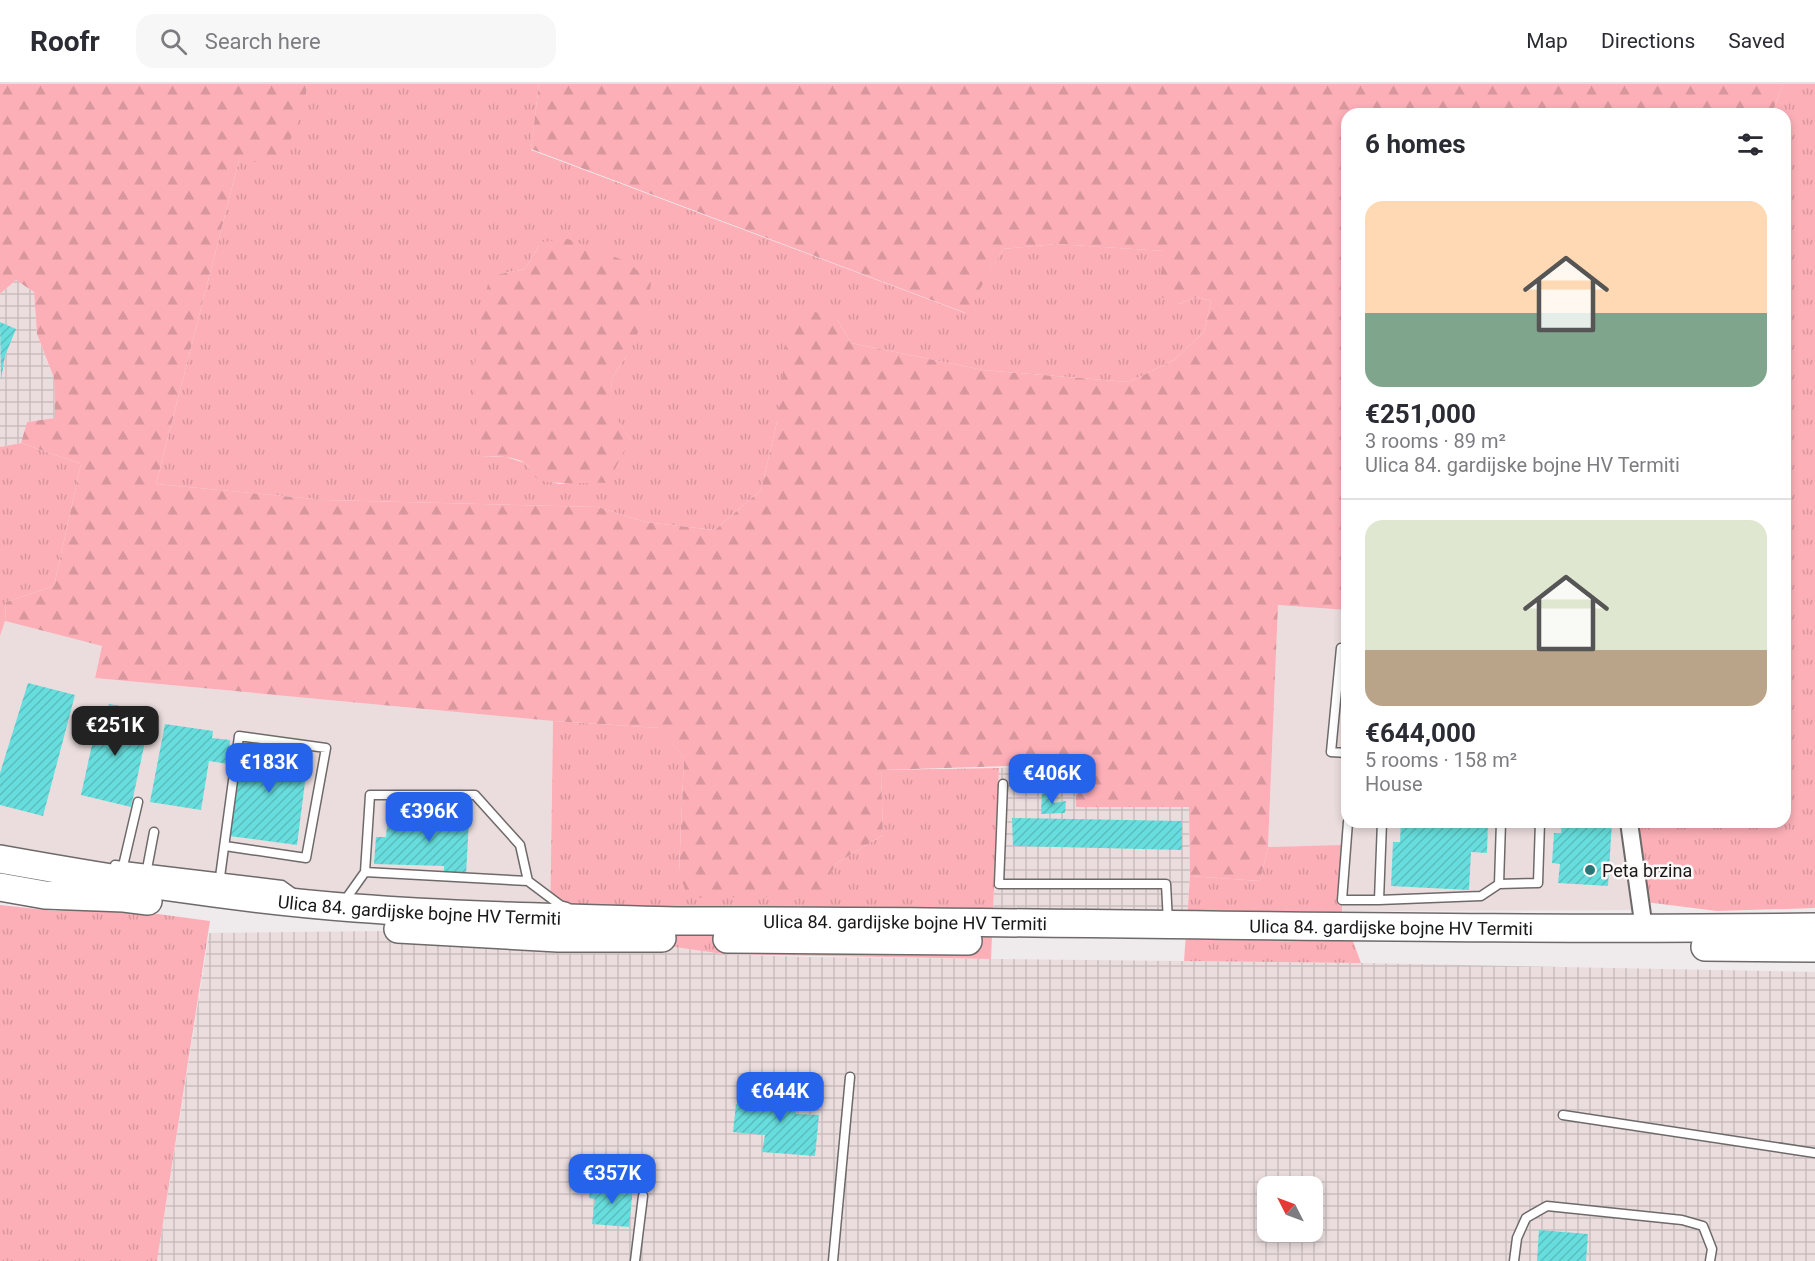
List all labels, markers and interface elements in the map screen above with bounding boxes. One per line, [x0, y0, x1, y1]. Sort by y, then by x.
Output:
search box [136, 14, 556, 68]
text: Roofr [30, 25, 100, 58]
icon: search [157, 25, 190, 58]
text: Search here [205, 29, 321, 54]
text: Map [1526, 29, 1568, 53]
text: Directions [1601, 29, 1695, 53]
text: Saved [1728, 29, 1785, 53]
icon: filters [1734, 128, 1767, 161]
text: 6 homes [1365, 129, 1466, 159]
icon: home [1512, 240, 1620, 348]
text: €251,000 [1365, 399, 1476, 429]
text: 3 rooms · 89 m² [1365, 429, 1506, 453]
text: Ulica 84. gardijske bojne HV Termiti [1365, 453, 1680, 477]
icon: home [1512, 559, 1620, 667]
pin: €251K [73, 706, 157, 757]
text: €251K [86, 713, 144, 737]
text: €644,000 [1365, 718, 1476, 748]
pin: €183K [227, 743, 311, 794]
text: 5 rooms · 158 m² [1365, 748, 1517, 772]
text: €183K [240, 750, 298, 774]
pin: €406K [1010, 754, 1094, 805]
text: €406K [1023, 761, 1081, 785]
text: House [1365, 772, 1423, 796]
pin: €396K [387, 792, 471, 843]
text: €396K [400, 799, 458, 823]
place label: Peta brzina [1602, 860, 1692, 881]
marker: Peta brzina [1583, 863, 1597, 877]
street label: Ulica 84. gardijske bojne HV Termiti [277, 890, 561, 928]
street label: Ulica 84. gardijske bojne HV Termiti [763, 910, 1047, 934]
street label: Ulica 84. gardijske bojne HV Termiti [1249, 915, 1533, 939]
pin: €644K [738, 1072, 822, 1123]
text: €644K [751, 1079, 809, 1103]
pin: €357K [570, 1154, 654, 1205]
text: €357K [583, 1161, 641, 1185]
north arrow [1257, 1176, 1323, 1242]
map controls [1257, 1176, 1323, 1242]

